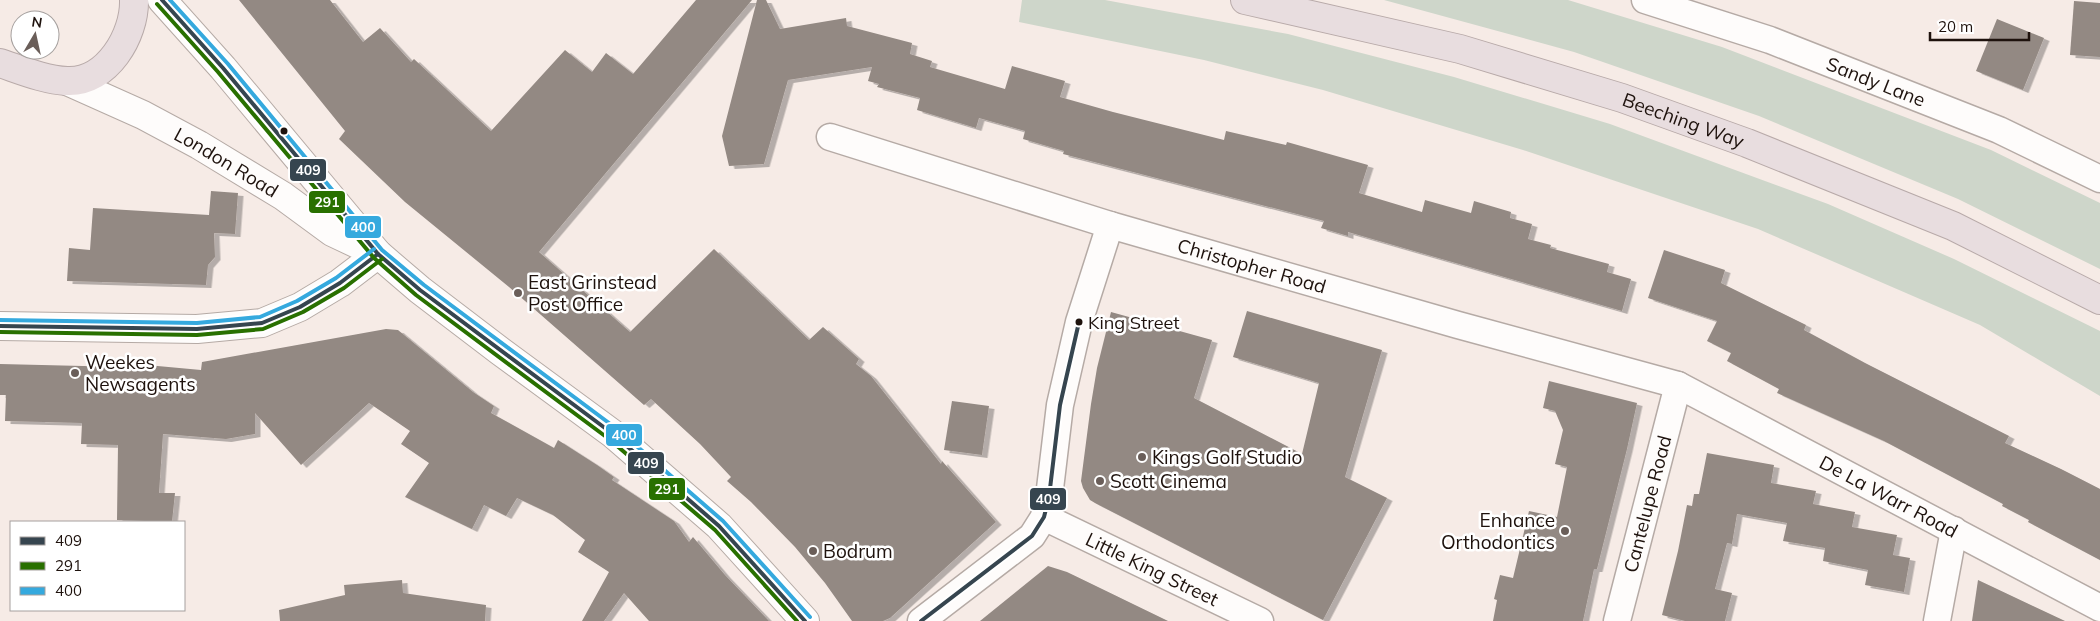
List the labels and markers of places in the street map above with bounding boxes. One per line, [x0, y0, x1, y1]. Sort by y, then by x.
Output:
unlabelled marker [279, 126, 289, 136]
place label: East Grinstead Post Office [528, 270, 657, 316]
marker: East Grinstead Post Office [512, 287, 524, 299]
place label: King Street [1088, 311, 1180, 334]
marker: King Street [1074, 317, 1084, 327]
place label: Weekes Newsagents [85, 350, 196, 396]
marker: Weekes Newsagents [69, 367, 81, 379]
place label: Kings Golf Studio [1152, 445, 1302, 469]
marker: Kings Golf Studio [1136, 451, 1148, 463]
place label: Scott Cinema [1110, 469, 1227, 493]
marker: Scott Cinema [1094, 475, 1106, 487]
place label: Enhance Orthodontics [1441, 508, 1555, 554]
marker: Enhance Orthodontics [1559, 525, 1571, 537]
place label: Bodrum [823, 539, 893, 563]
marker: Bodrum [807, 545, 819, 557]

